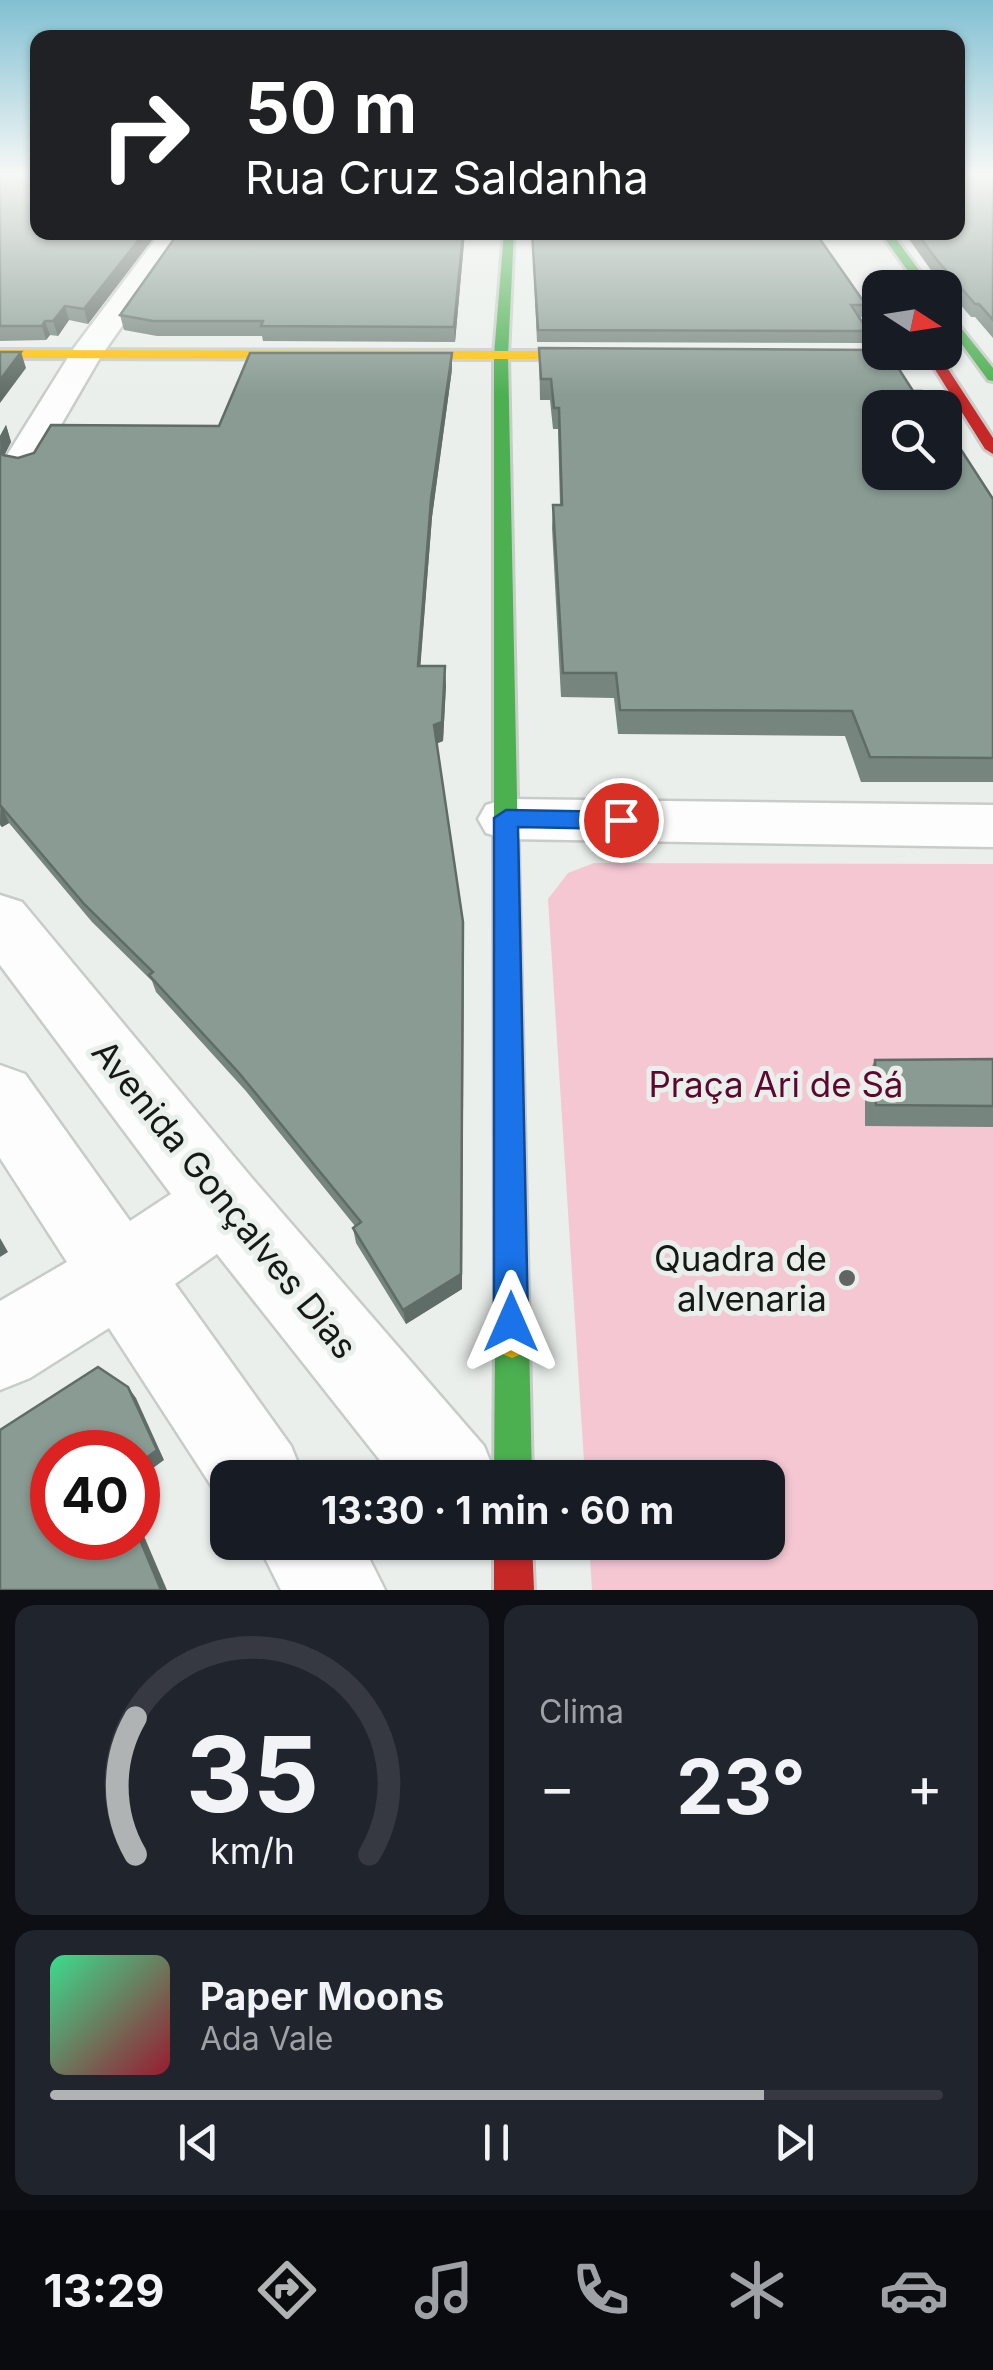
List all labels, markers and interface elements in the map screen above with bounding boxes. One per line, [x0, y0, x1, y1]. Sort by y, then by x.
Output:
text: 50 m [245, 65, 417, 150]
icon: right [80, 70, 210, 200]
text: Rua Cruz Saldanha [245, 150, 649, 205]
north arrow [862, 270, 962, 370]
map controls [862, 270, 962, 490]
button: search [862, 390, 962, 490]
pin [579, 778, 664, 863]
icon: arrive [594, 793, 649, 848]
street label: Avenida Gonçalves Dias [84, 1031, 366, 1367]
park label: Praça Ari de Sá [649, 1063, 904, 1105]
place label: Quadra de alvenaria [654, 1237, 827, 1319]
marker: Quadra de alvenaria [836, 1267, 858, 1289]
position arrow [459, 1270, 563, 1374]
speed limit sign: 40 [30, 1430, 160, 1560]
text: 13:30 · 1 min · 60 m [321, 1487, 674, 1533]
text: Clima [539, 1692, 624, 1731]
text: 35 [185, 1711, 319, 1837]
text: 23° [676, 1741, 806, 1832]
text: − [539, 1754, 575, 1820]
text: + [907, 1754, 943, 1820]
text: km/h [210, 1829, 294, 1873]
text: Paper Moons [200, 1973, 444, 2019]
text: Ada Vale [200, 2019, 333, 2058]
icon: previous [171, 2115, 226, 2170]
icon: pause [469, 2115, 524, 2170]
icon: next [767, 2115, 822, 2170]
icon: directions [252, 2255, 322, 2325]
icon: music [409, 2255, 479, 2325]
icon: phone [566, 2255, 636, 2325]
icon: climate [722, 2255, 792, 2325]
icon: car [879, 2255, 949, 2325]
text: 13:29 [43, 2263, 165, 2318]

